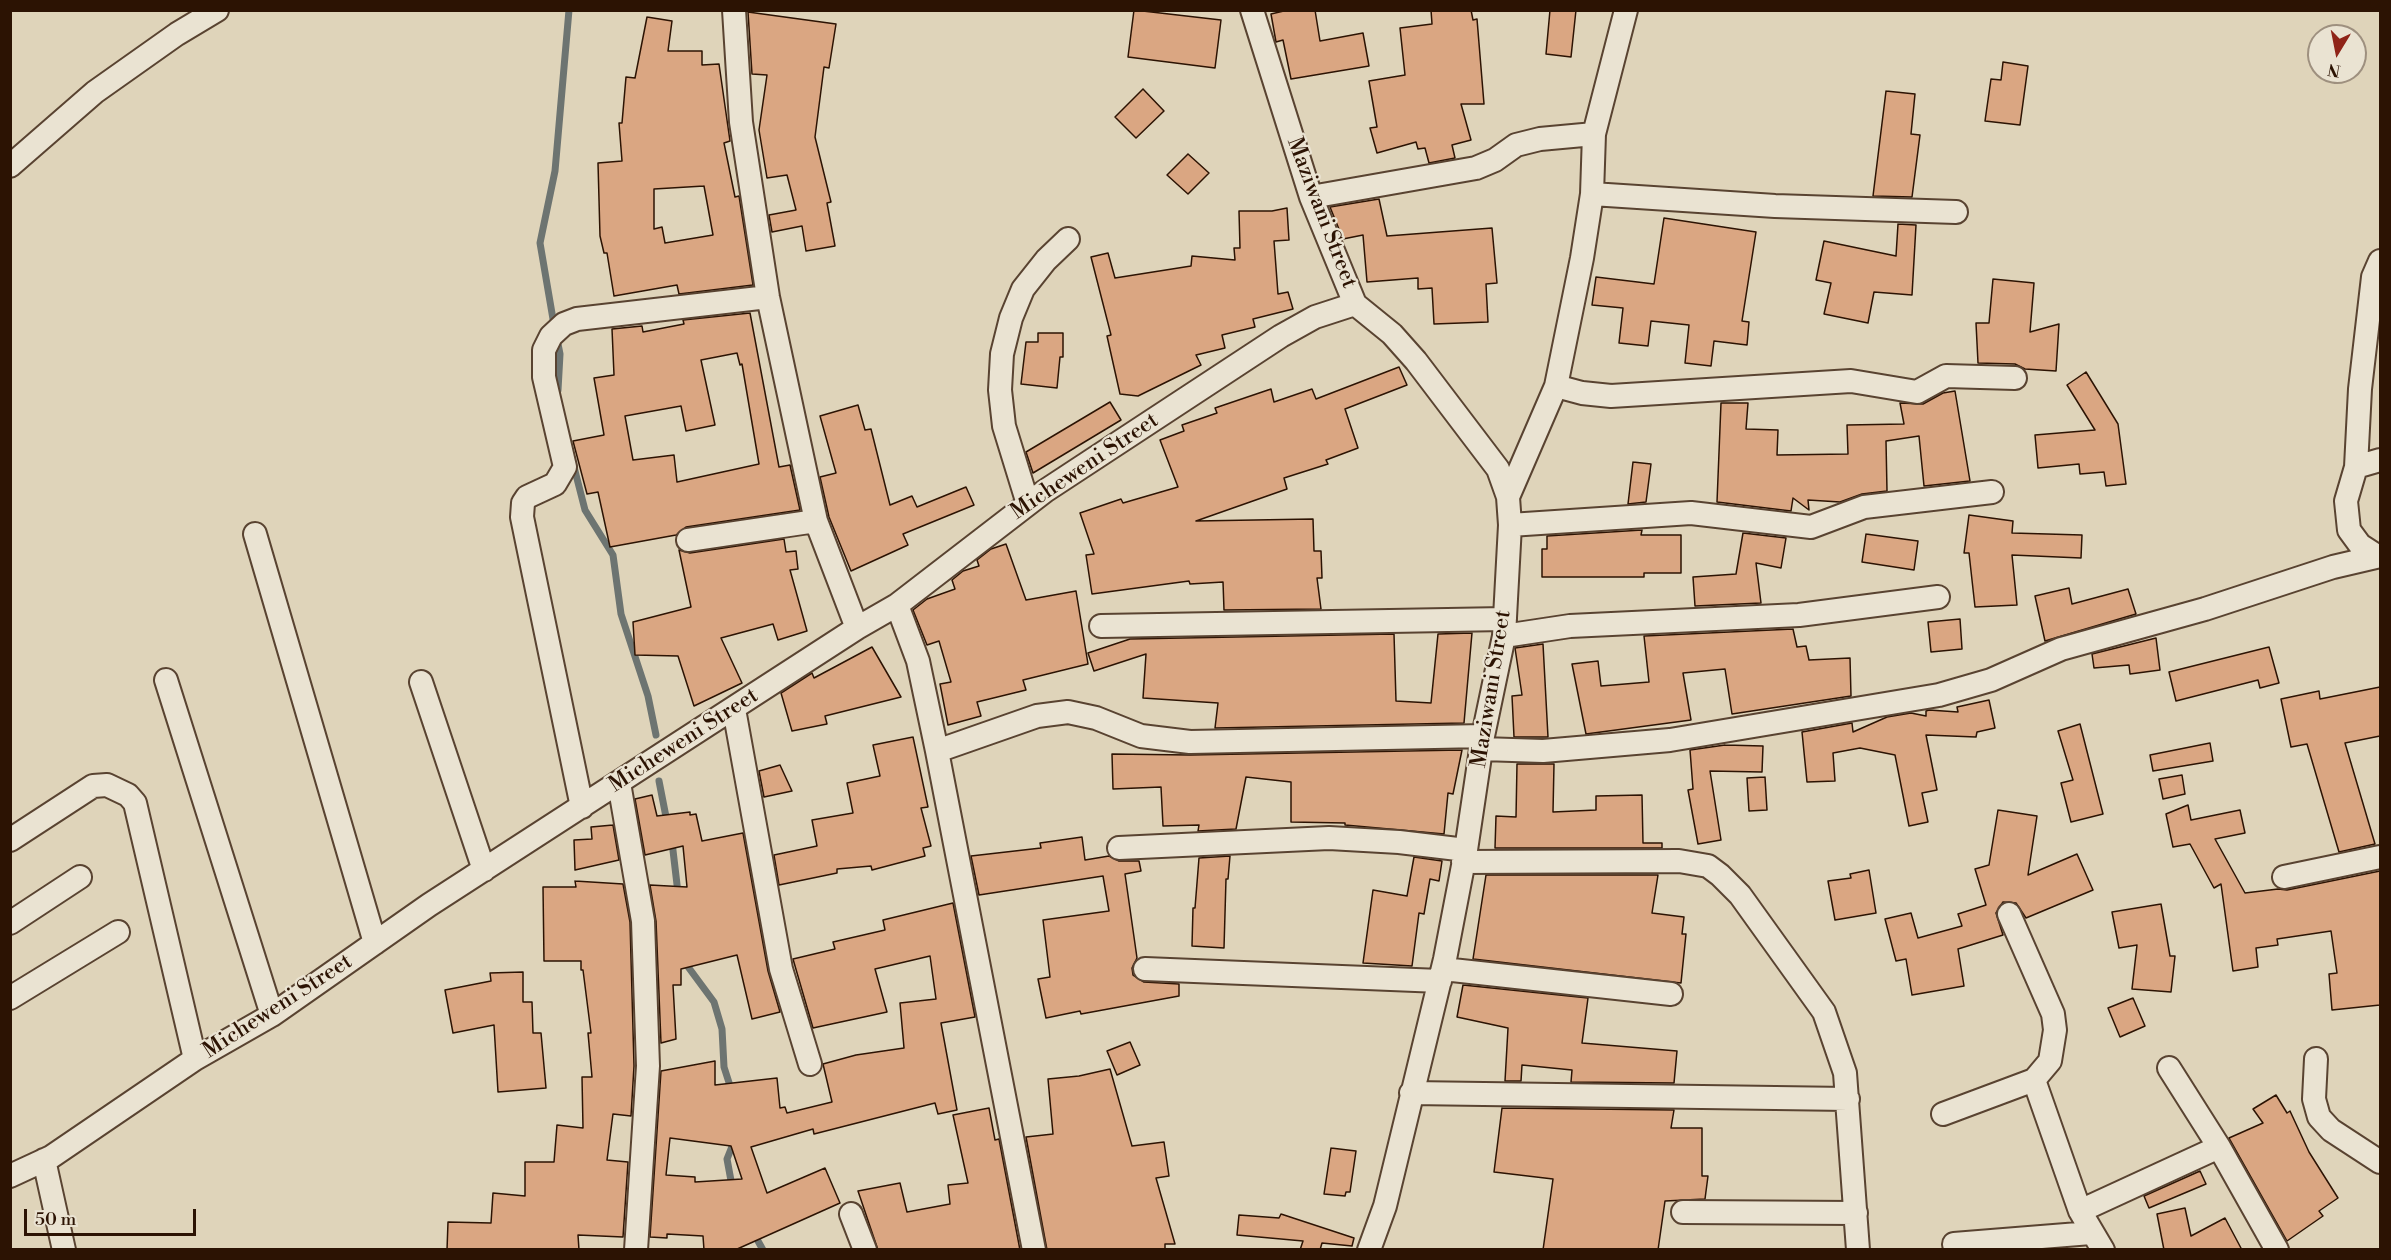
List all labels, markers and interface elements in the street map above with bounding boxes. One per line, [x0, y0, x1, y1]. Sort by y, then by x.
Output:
north arrow [2307, 24, 2367, 84]
text: N [2326, 59, 2342, 81]
street label: Maziwani Street [1280, 134, 1362, 292]
street label: Micheweni Street [1006, 408, 1164, 526]
street label: Maziwani Street [1466, 608, 1518, 770]
street label: Micheweni Street [604, 683, 764, 799]
street label: Micheweni Street [198, 949, 358, 1065]
scale bar [27, 1197, 200, 1235]
text: 50 m [35, 1208, 76, 1231]

